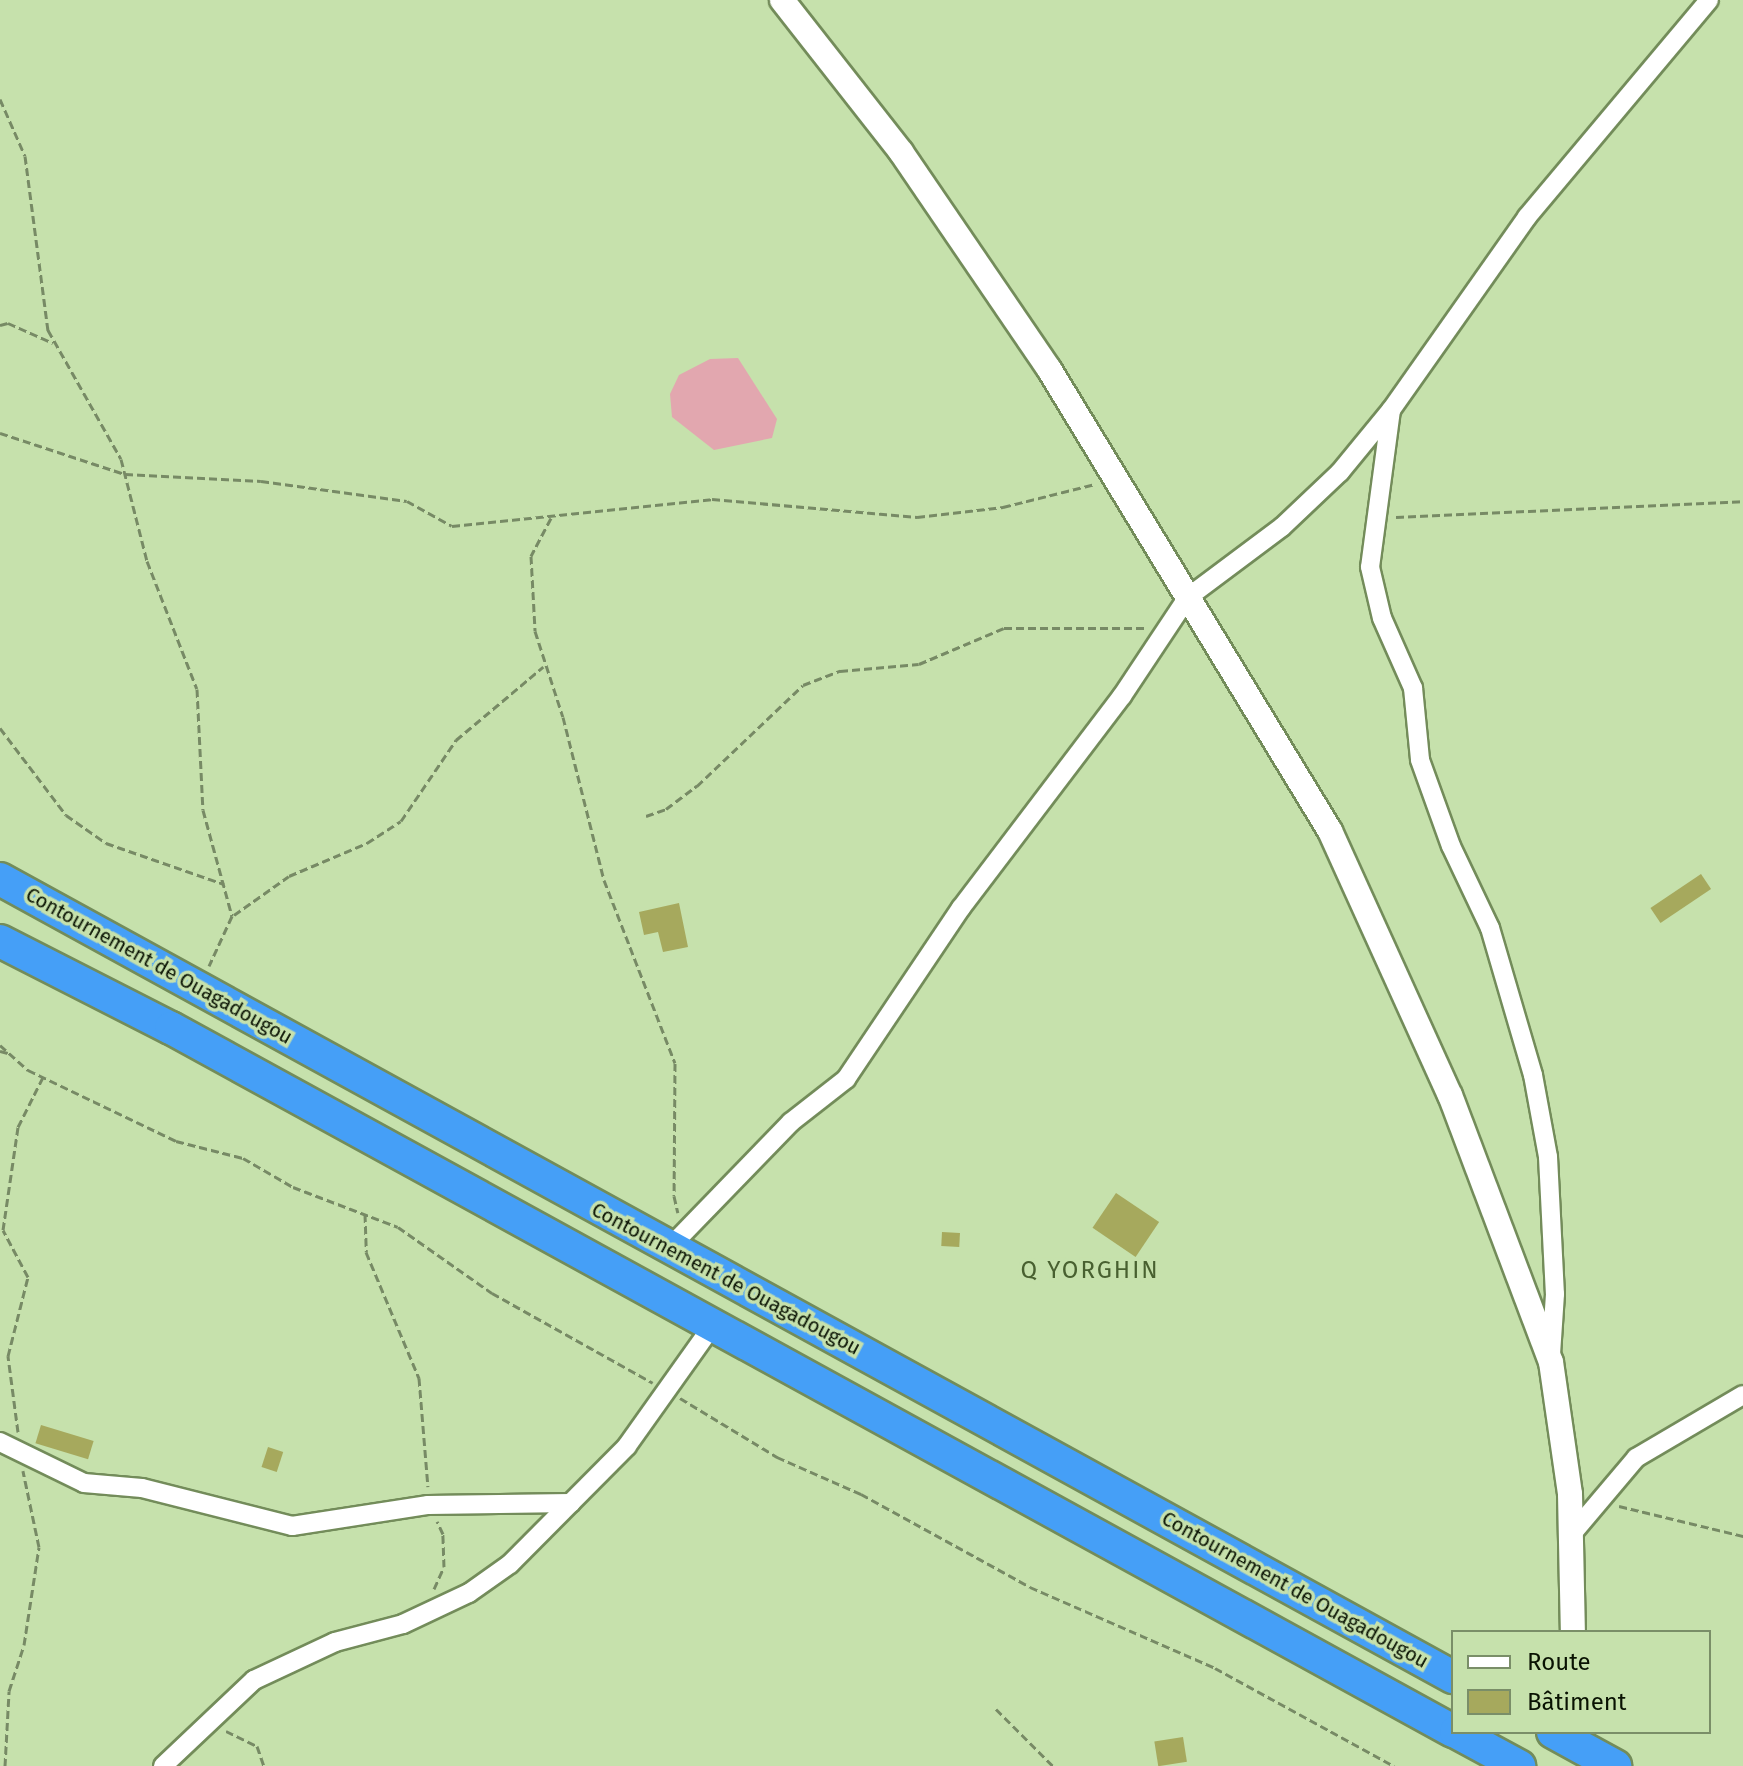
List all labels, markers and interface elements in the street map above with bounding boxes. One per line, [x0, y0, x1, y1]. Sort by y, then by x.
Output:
street label: Contournement de Ouagadougou [22, 883, 296, 1049]
street label: Contournement de Ouagadougou [588, 1198, 864, 1360]
district label: Q YORGHIN [1020, 1257, 1160, 1285]
street label: Contournement de Ouagadougou [1158, 1507, 1432, 1673]
legend [1451, 1630, 1711, 1734]
text: Route [1527, 1648, 1591, 1676]
text: Bâtiment [1527, 1688, 1626, 1716]

